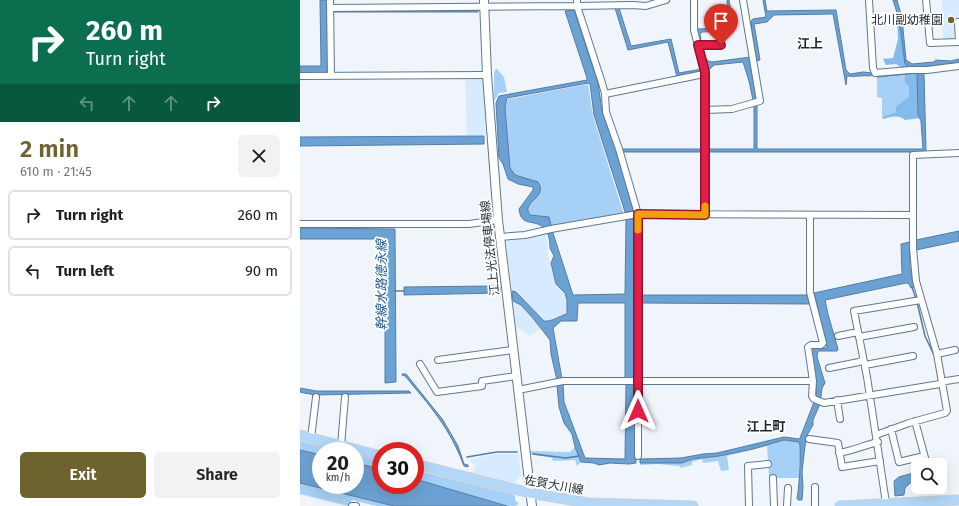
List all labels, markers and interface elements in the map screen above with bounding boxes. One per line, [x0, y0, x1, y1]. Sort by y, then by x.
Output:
pin [704, 4, 738, 45]
icon: arrive [710, 10, 732, 32]
place label: 北川副幼稚園 [871, 13, 943, 27]
text: 260 m [86, 14, 163, 47]
marker: 北川副幼稚園 [946, 15, 956, 25]
icon: right [20, 16, 72, 68]
district label: 江上 [797, 36, 823, 51]
text: Turn right [86, 48, 166, 70]
icon: left [76, 92, 98, 114]
icon: ahead [118, 92, 140, 114]
icon: ahead [160, 92, 182, 114]
icon: right [202, 92, 224, 114]
text: 2 min [20, 135, 79, 163]
button: close [238, 135, 280, 177]
text: 610 m · 21:45 [20, 164, 92, 179]
street label: 江上光法停車場線 [478, 200, 502, 296]
icon: right [22, 204, 44, 226]
text: Turn right [56, 206, 123, 224]
text: 260 m [237, 206, 278, 224]
water label: 幹線水路徳永線 [374, 238, 389, 331]
icon: left [22, 260, 44, 282]
text: Turn left [56, 262, 114, 280]
text: 90 m [245, 262, 278, 280]
position arrow [617, 390, 659, 432]
district label: 江上町 [746, 419, 786, 434]
speed limit sign: 30 [372, 442, 424, 494]
text: 20 [327, 451, 349, 475]
button: Exit [20, 452, 146, 498]
button: Share [154, 452, 280, 498]
map controls [911, 458, 947, 494]
button: search [911, 458, 947, 494]
text: km/h [326, 472, 350, 484]
street label: 佐賀大川線 [523, 473, 585, 497]

